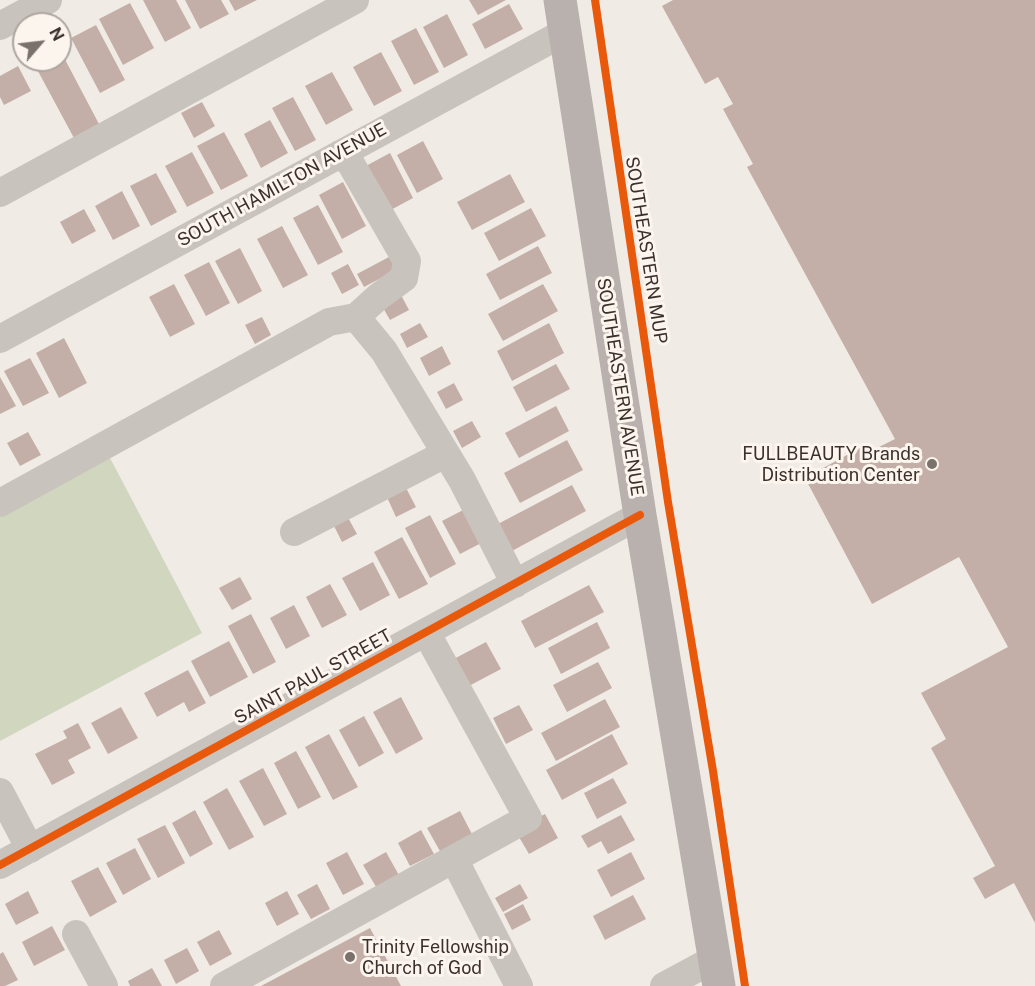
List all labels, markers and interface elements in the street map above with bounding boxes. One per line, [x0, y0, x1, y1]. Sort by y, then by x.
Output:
north arrow [12, 12, 72, 72]
text: N [45, 24, 68, 44]
street label: SOUTH HAMILTON AVENUE [174, 118, 390, 252]
street label: SOUTHEASTERN MUP [621, 155, 671, 345]
street label: SOUTHEASTERN AVENUE [592, 276, 648, 498]
place label: FULLBEAUTY Brands Distribution Center [742, 443, 920, 486]
marker: FULLBEAUTY Brands Distribution Center [925, 457, 939, 471]
street label: SAINT PAUL STREET [231, 625, 395, 729]
place label: Trinity Fellowship Church of God [362, 936, 509, 978]
marker: Trinity Fellowship Church of God [343, 950, 357, 964]

